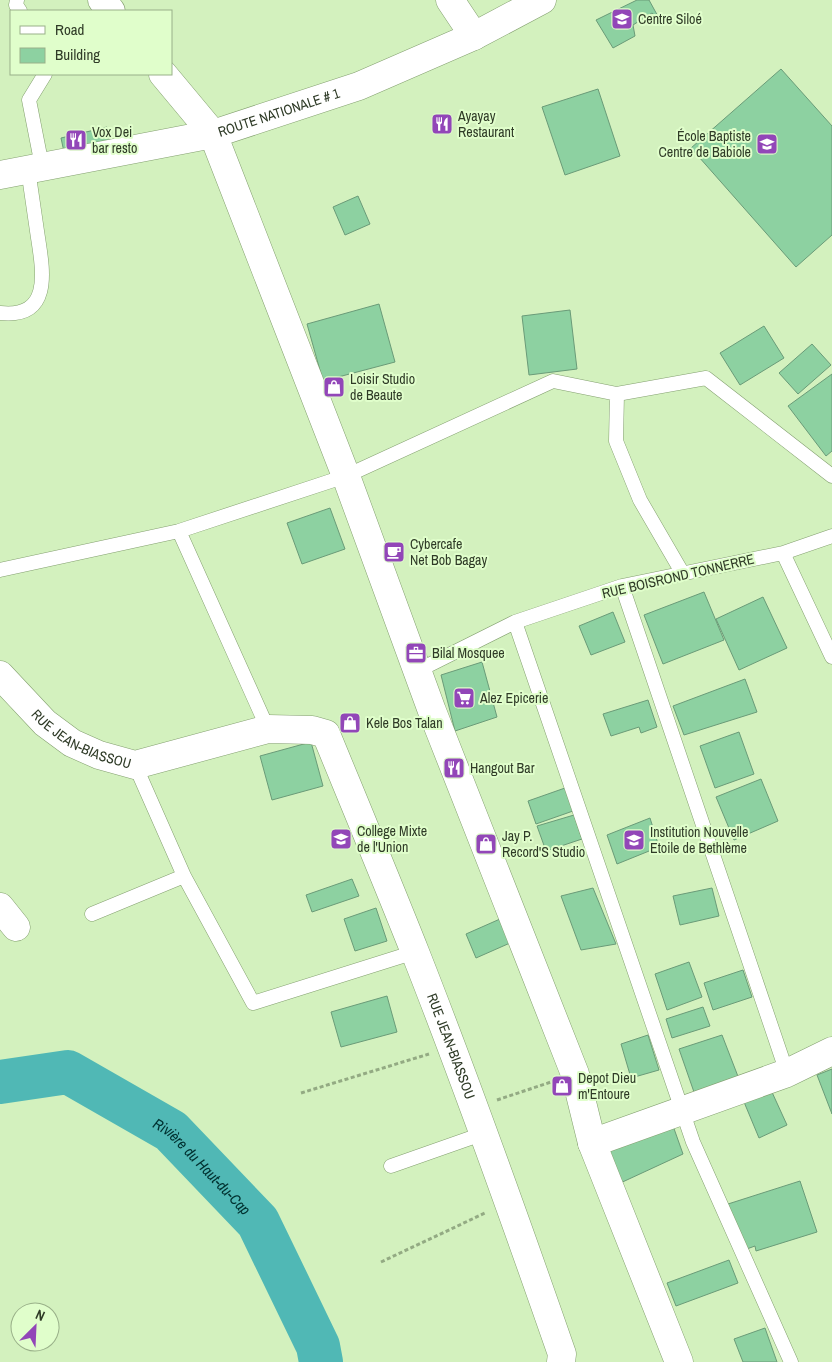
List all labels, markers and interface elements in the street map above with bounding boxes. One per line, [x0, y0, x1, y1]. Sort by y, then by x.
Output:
school or university icon: Centre Siloé [610, 7, 634, 31]
legend [10, 10, 172, 75]
place label: Centre Siloé [638, 10, 702, 28]
text: Road [55, 19, 84, 40]
text: Building [55, 44, 100, 65]
street label: ROUTE NATIONALE # 1 [216, 84, 342, 141]
place label: Ayayay Restaurant [457, 107, 514, 141]
restaurant icon: Ayayay Restaurant [430, 112, 454, 136]
place label: Vox Dei bar resto [92, 123, 137, 157]
place label: École Baptiste Centre de Babiole [658, 127, 751, 161]
restaurant icon: Vox Dei bar resto [64, 128, 88, 152]
school or university icon: École Baptiste Centre de Babiole [755, 132, 779, 156]
place label: Loisir Studio de Beaute [350, 370, 415, 404]
shop icon: Loisir Studio de Beaute [322, 375, 346, 399]
place label: Cybercafe Net Bob Bagay [410, 535, 487, 569]
cafe icon: Cybercafe Net Bob Bagay [382, 540, 406, 564]
street label: RUE BOISROND TONNERRE [600, 550, 756, 602]
office icon: Bilal Mosquee [404, 641, 428, 665]
place label: Bilal Mosquee [432, 644, 505, 662]
supermarket icon: Alez Epicerie [452, 686, 476, 710]
place label: Alez Epicerie [479, 689, 548, 707]
street label: RUE JEAN-BIASSOU [28, 705, 133, 772]
shop icon: Kele Bos Talan [338, 711, 362, 735]
place label: Kele Bos Talan [366, 714, 443, 732]
restaurant icon: Hangout Bar [442, 756, 466, 780]
place label: Hangout Bar [470, 759, 535, 777]
place label: College Mixte de l'Union [357, 822, 427, 856]
place label: Institution Nouvelle Etoile de Bethlème [650, 823, 748, 857]
school or university icon: College Mixte de l'Union [329, 827, 353, 851]
place label: Jay P. Record'S Studio [502, 827, 585, 861]
school or university icon: Institution Nouvelle Etoile de Bethlème [622, 828, 646, 852]
shop icon: Jay P. Record'S Studio [474, 832, 498, 856]
street label: RUE JEAN-BIASSOU [423, 991, 479, 1102]
place label: Depot Dieu m'Entoure [578, 1069, 636, 1103]
shop icon: Depot Dieu m'Entoure [550, 1074, 574, 1098]
water label: Rivière du Haut-du-Cap [149, 1113, 256, 1219]
north arrow [10, 1302, 60, 1352]
text: N [33, 1305, 48, 1325]

